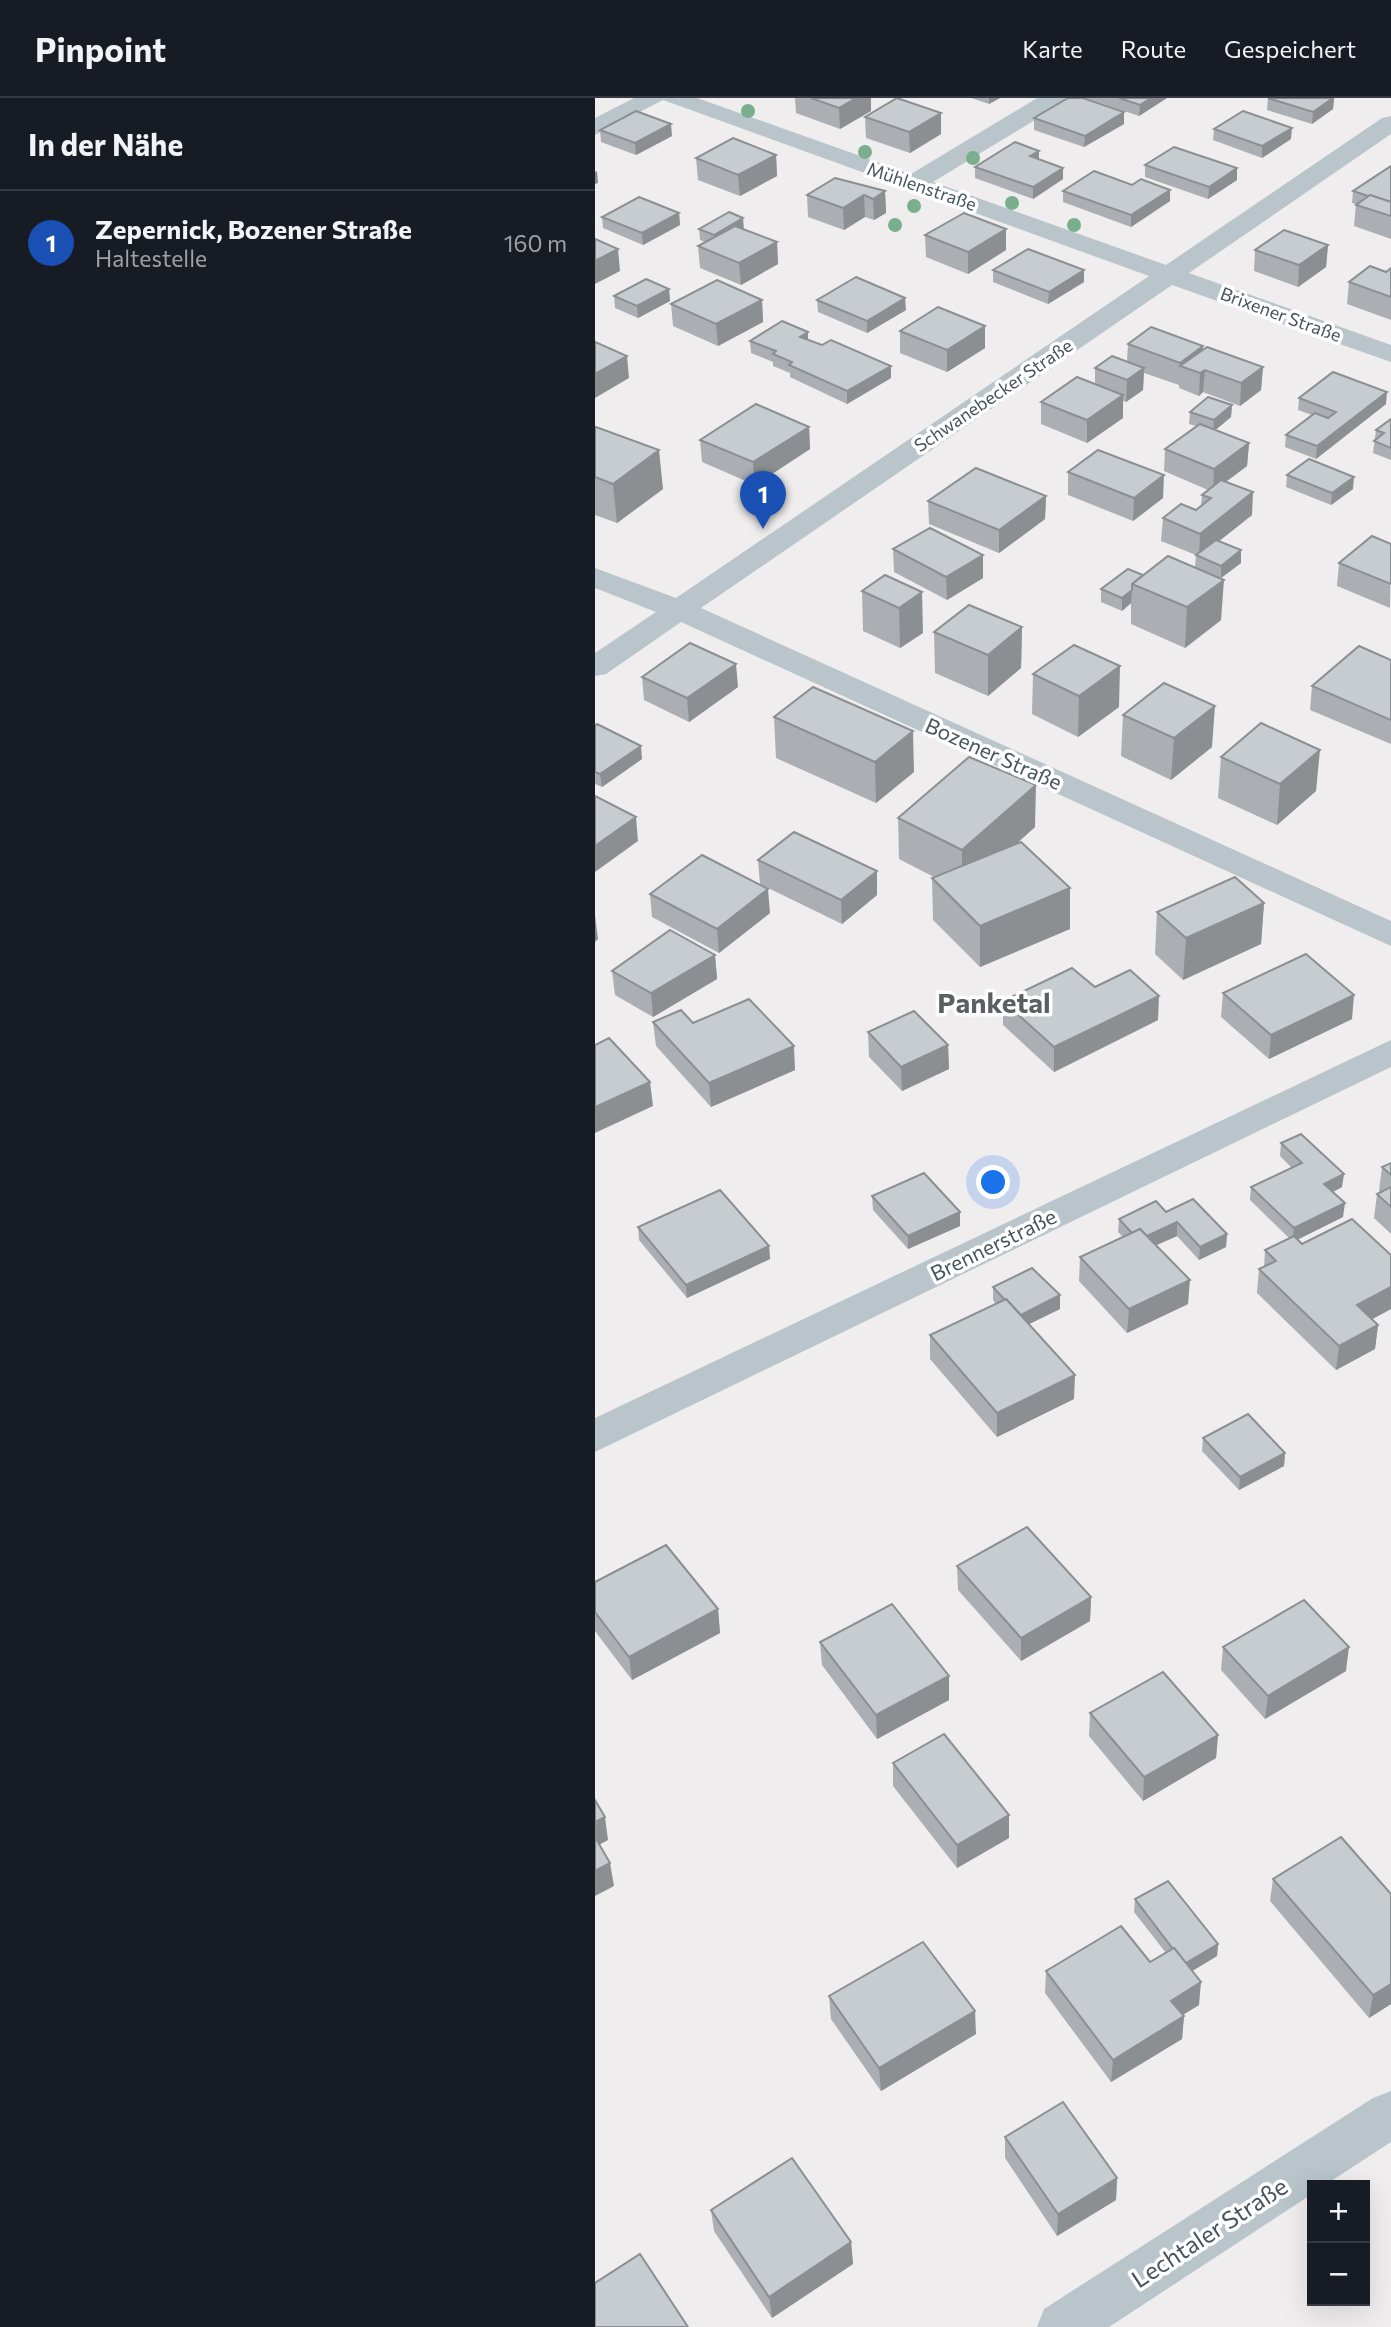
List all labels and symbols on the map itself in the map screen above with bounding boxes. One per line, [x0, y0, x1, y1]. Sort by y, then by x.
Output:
street label: Mühlenstraße [864, 157, 980, 215]
street label: Brixener Straße [1218, 282, 1344, 346]
street label: Schwanebecker Straße [910, 334, 1076, 456]
pin: 1 [740, 471, 786, 529]
street label: Bozener Straße [922, 712, 1066, 794]
district label: Panketal [937, 985, 1051, 1019]
your location [976, 1165, 1010, 1199]
street label: Brennerstraße [926, 1203, 1060, 1285]
street label: Lechtaler Straße [1126, 2171, 1292, 2293]

